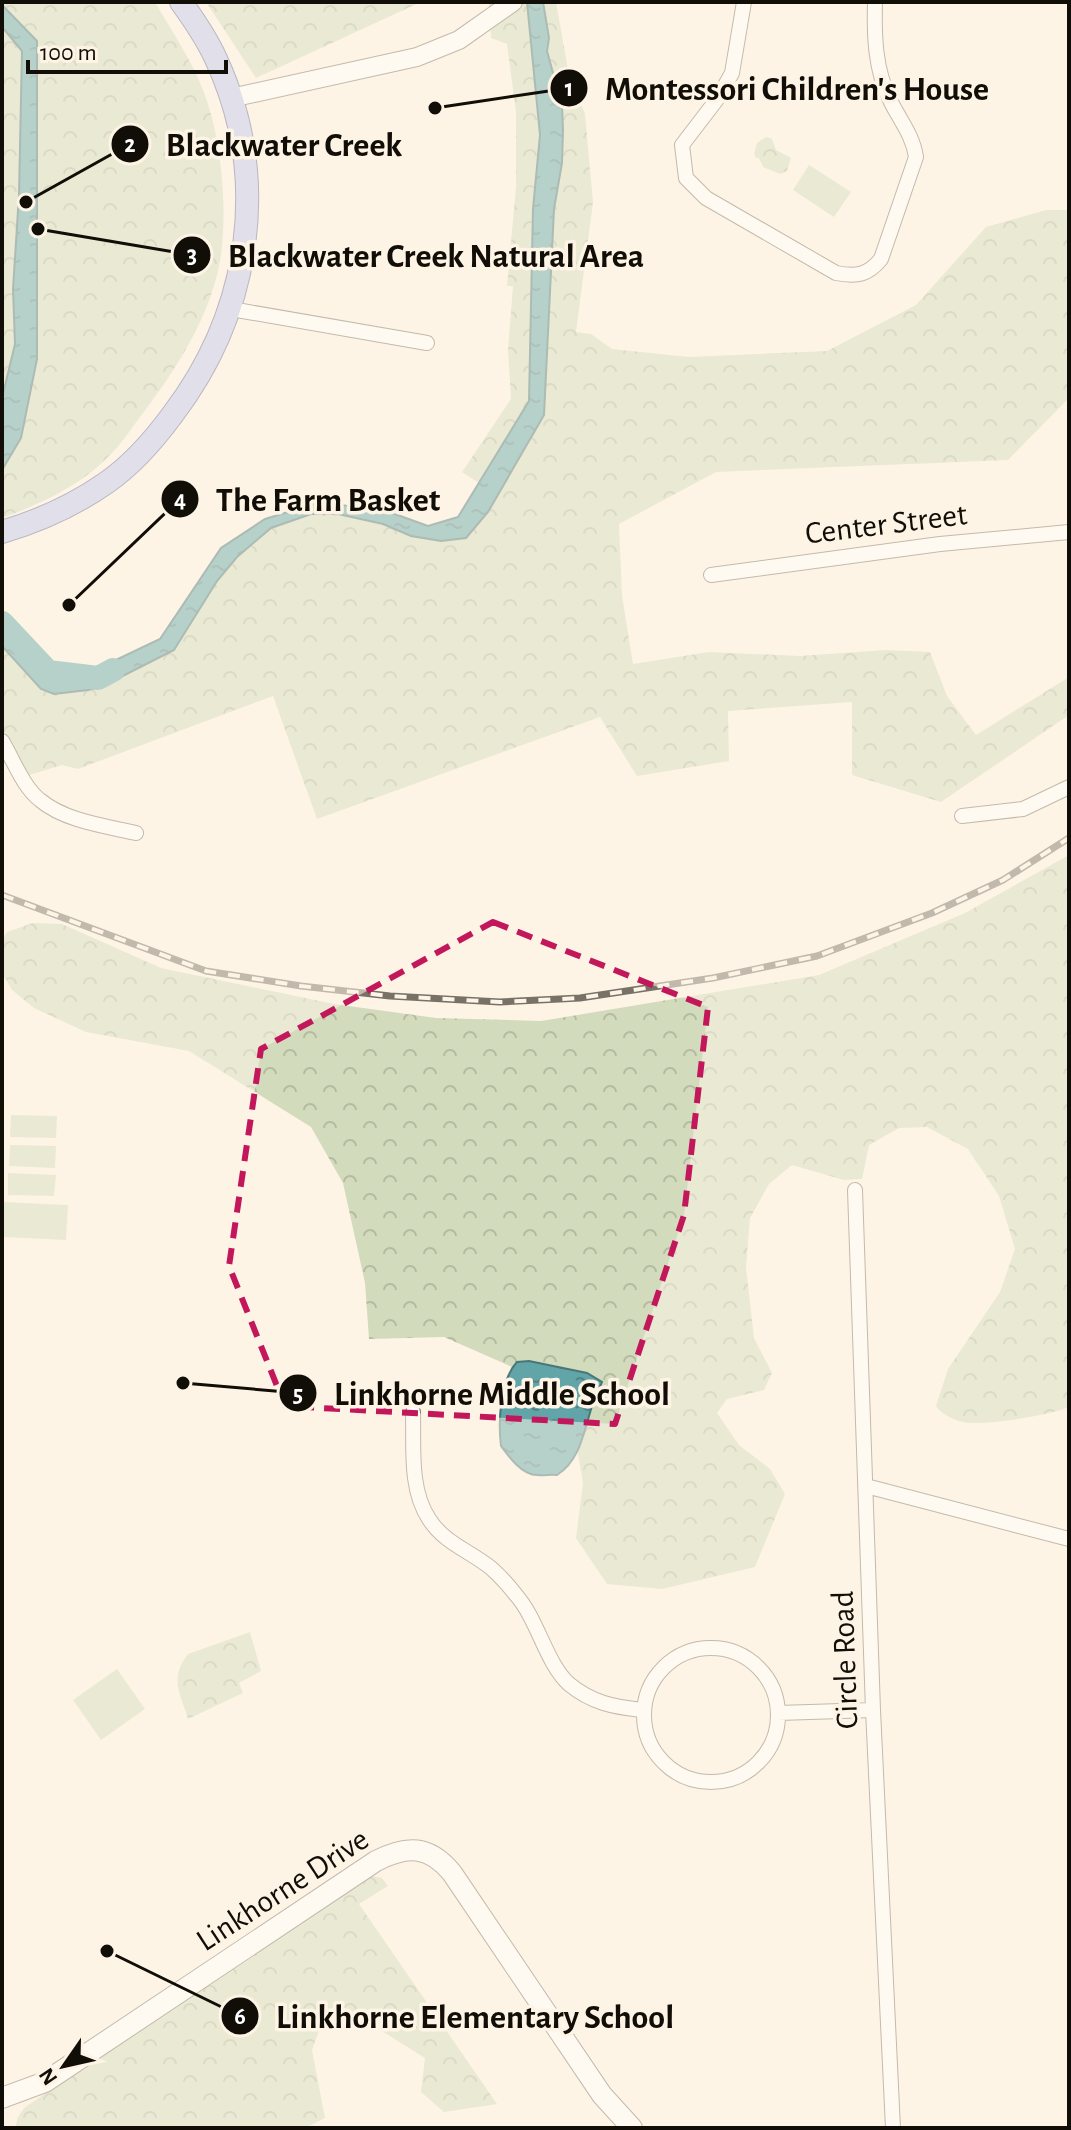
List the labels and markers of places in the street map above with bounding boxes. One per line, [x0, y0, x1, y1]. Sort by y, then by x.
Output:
callout: Montessori Children's House [549, 59, 1005, 117]
callout: Blackwater Creek [110, 115, 419, 173]
callout: Blackwater Creek Natural Area [172, 226, 660, 284]
callout: The Farm Basket [160, 470, 456, 528]
callout: Linkhorne Middle School [278, 1364, 686, 1422]
callout: Linkhorne Elementary School [220, 1987, 690, 2045]

